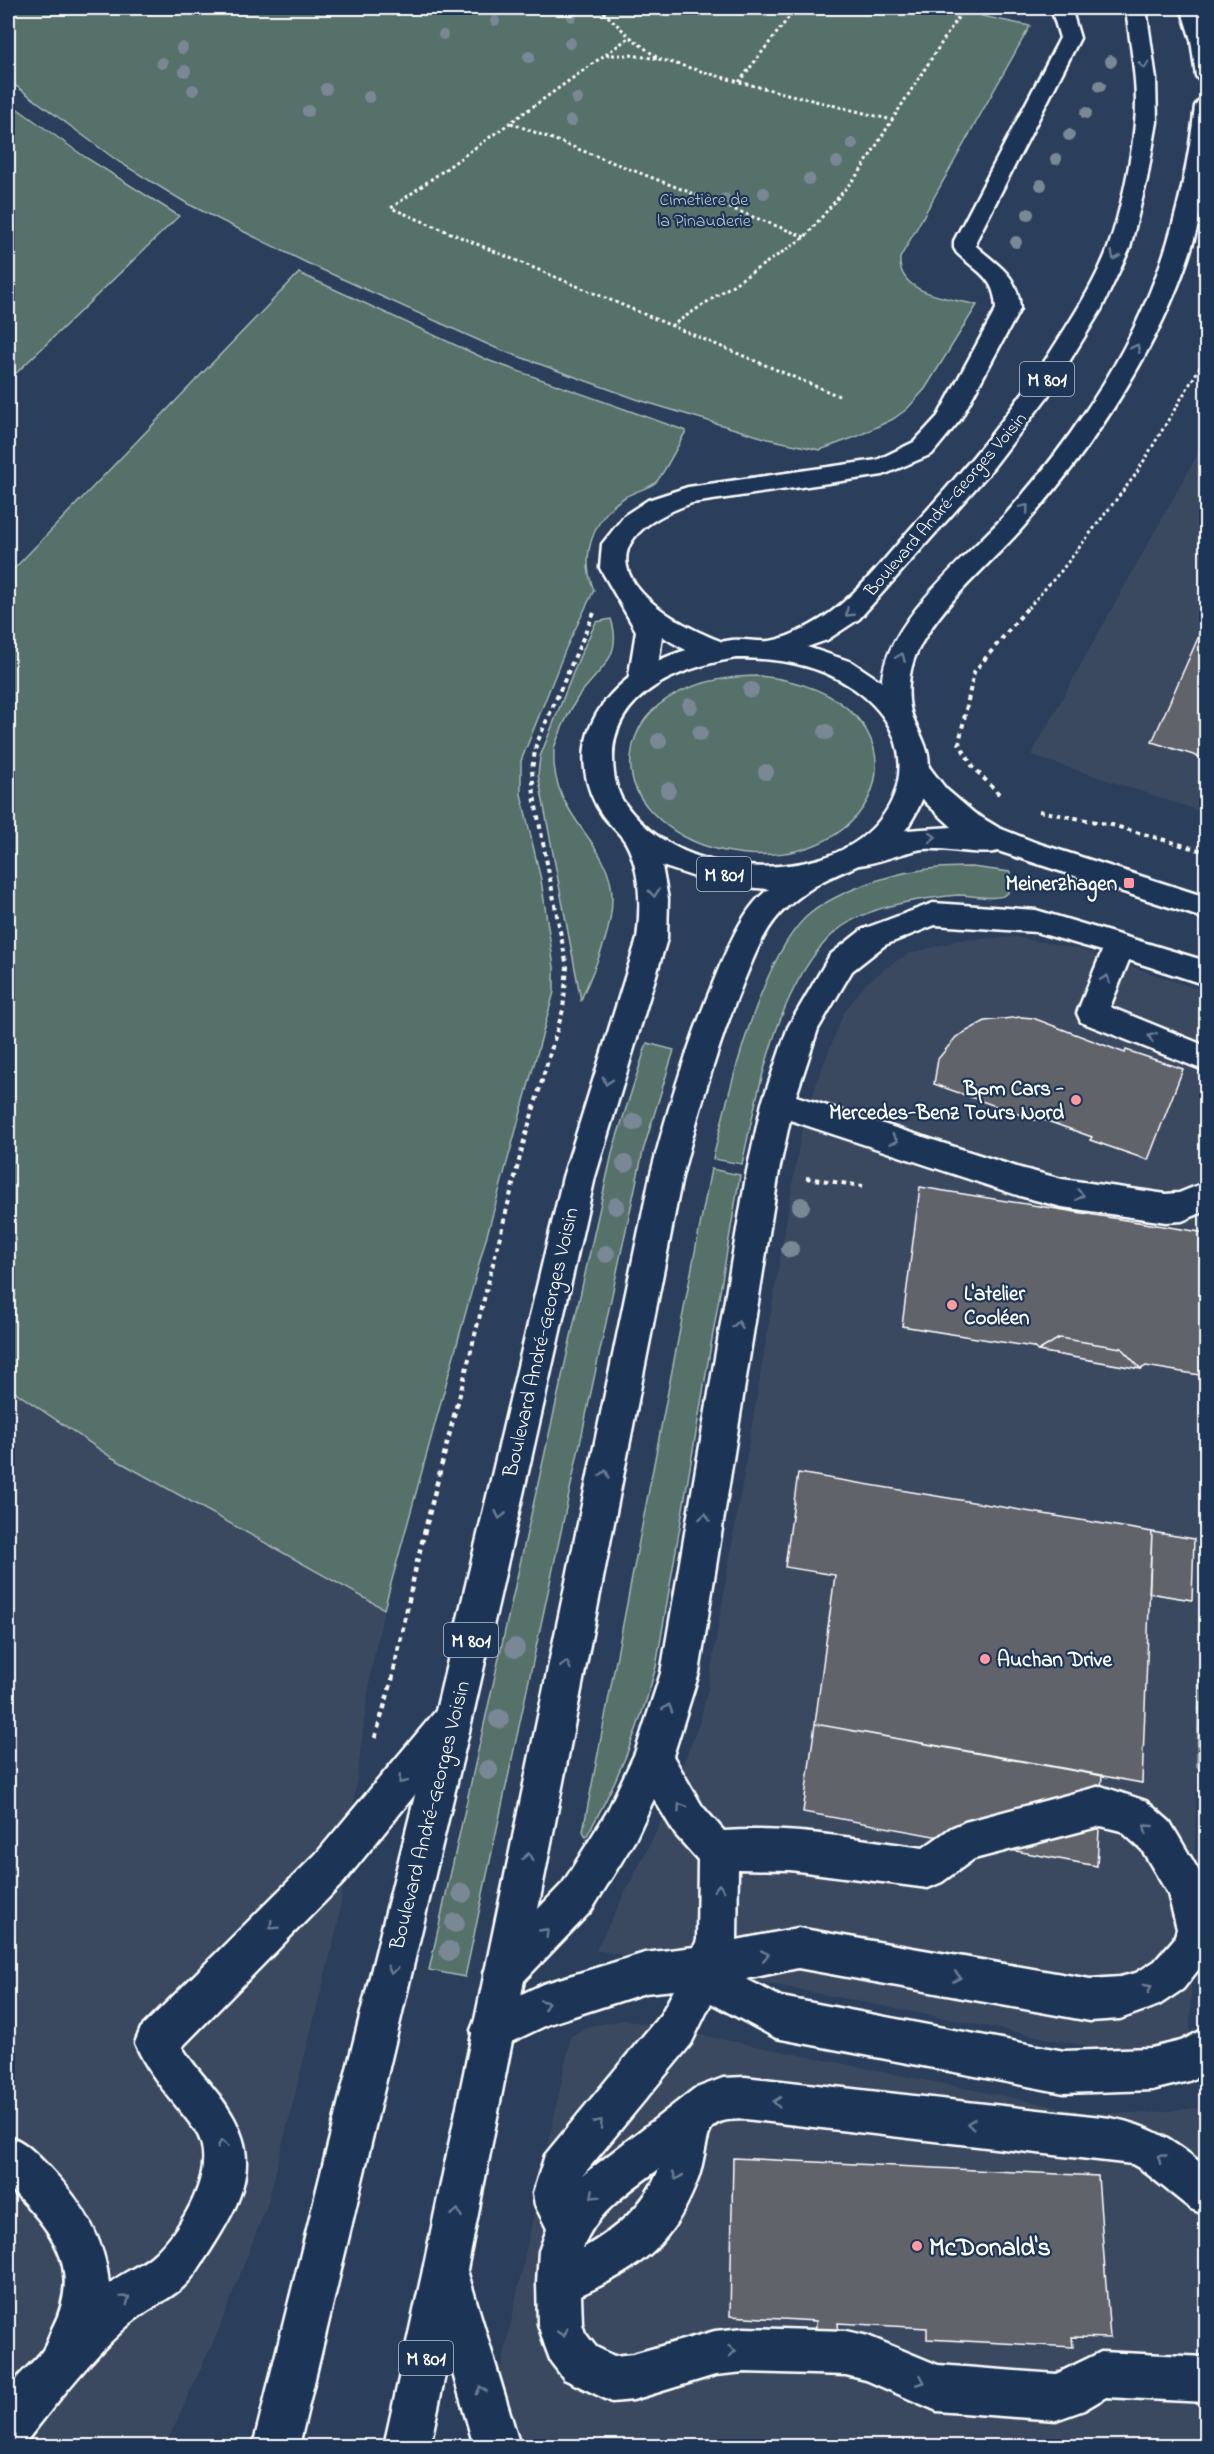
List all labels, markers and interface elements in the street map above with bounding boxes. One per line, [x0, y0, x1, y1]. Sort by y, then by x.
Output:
one-way arrow [1137, 61, 1150, 70]
park label: Cimetière de la Pinauderie [657, 188, 752, 235]
one-way arrow [1110, 250, 1122, 261]
one-way arrow [1129, 343, 1140, 354]
road number: M 801 [1020, 362, 1074, 396]
street label: Boulevard André-Georges Voisin [858, 407, 1035, 605]
one-way arrow [1018, 504, 1029, 515]
one-way arrow [845, 606, 856, 617]
one-way arrow [894, 652, 906, 663]
one-way arrow [927, 831, 936, 843]
road number: M 801 [697, 857, 751, 891]
place label: Meinerzhagen [1005, 870, 1117, 902]
marker: Meinerzhagen [1122, 876, 1136, 890]
one-way arrow [647, 889, 659, 898]
one-way arrow [1099, 974, 1111, 985]
one-way arrow [1148, 1032, 1159, 1044]
one-way arrow [602, 1075, 614, 1086]
place label: Bpm Cars - Mercedes-Benz Tours Nord [829, 1075, 1064, 1129]
marker: Bpm Cars - Mercedes-Benz Tours Nord [1069, 1093, 1083, 1107]
one-way arrow [888, 1133, 899, 1146]
one-way arrow [1076, 1189, 1085, 1201]
street label: Boulevard André-Georges Voisin [496, 1205, 590, 1482]
place label: L'atelier Cooléen [964, 1280, 1029, 1334]
marker: L'atelier Cooléen [945, 1298, 959, 1312]
one-way arrow [731, 1320, 744, 1330]
one-way arrow [597, 1470, 610, 1480]
one-way arrow [495, 1510, 508, 1520]
one-way arrow [698, 1512, 710, 1521]
road number: M 801 [444, 1623, 498, 1657]
place label: Auchan Drive [997, 1646, 1113, 1676]
marker: Auchan Drive [978, 1652, 992, 1666]
one-way arrow [559, 1661, 572, 1671]
street label: Boulevard André-Georges Voisin [383, 1678, 481, 1954]
one-way arrow [661, 1703, 674, 1714]
one-way arrow [398, 1773, 409, 1784]
one-way arrow [678, 1803, 689, 1814]
one-way arrow [1143, 1824, 1154, 1835]
one-way arrow [521, 1852, 534, 1862]
one-way arrow [713, 1884, 725, 1893]
one-way arrow [269, 1918, 280, 1929]
one-way arrow [538, 1928, 549, 1939]
one-way arrow [760, 1949, 770, 1962]
one-way arrow [386, 1965, 399, 1975]
one-way arrow [952, 1970, 962, 1982]
one-way arrow [1141, 1984, 1152, 1995]
one-way arrow [539, 1999, 550, 2011]
one-way arrow [773, 2096, 782, 2109]
one-way arrow [967, 2118, 976, 2130]
one-way arrow [592, 2119, 603, 2130]
one-way arrow [216, 2139, 229, 2149]
one-way arrow [1156, 2154, 1167, 2165]
one-way arrow [671, 2170, 684, 2181]
one-way arrow [590, 2188, 601, 2199]
one-way arrow [450, 2208, 463, 2218]
place label: McDonald's [929, 2230, 1051, 2268]
marker: McDonald's [910, 2239, 924, 2253]
one-way arrow [119, 2296, 130, 2307]
one-way arrow [556, 2327, 568, 2338]
road number: M 801 [399, 2341, 453, 2375]
one-way arrow [727, 2345, 736, 2358]
one-way arrow [915, 2374, 926, 2386]
one-way arrow [476, 2385, 488, 2396]

